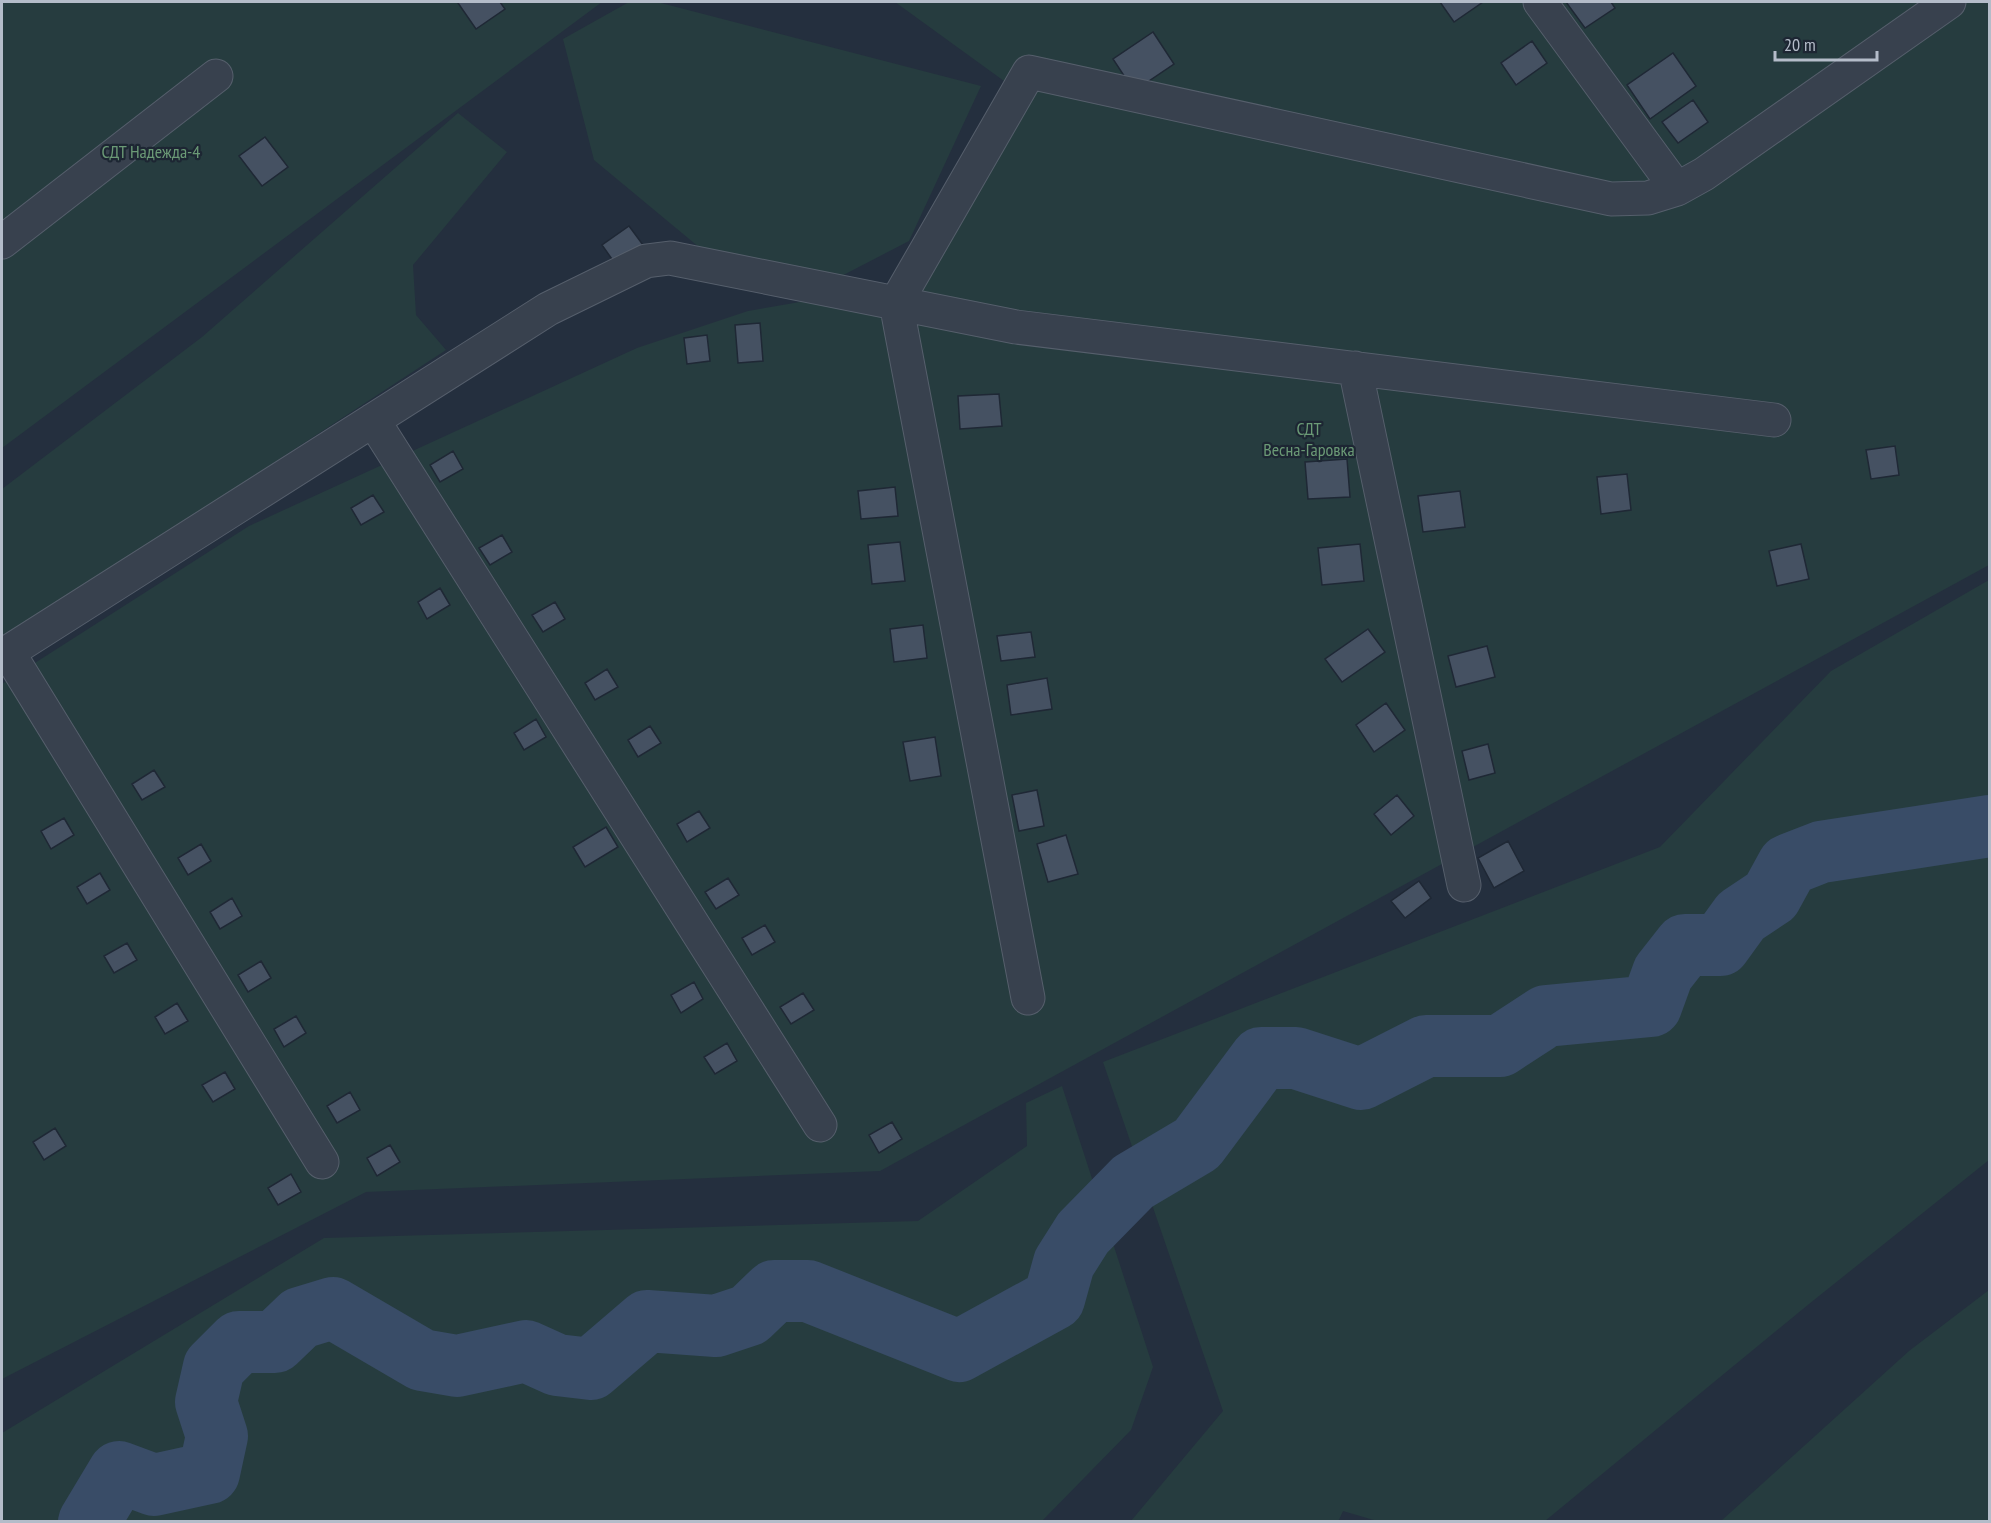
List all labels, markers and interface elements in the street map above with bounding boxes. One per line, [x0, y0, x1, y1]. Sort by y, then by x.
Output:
scale bar [1775, 24, 1877, 62]
text: 20 m [1784, 33, 1816, 56]
park label: СДТ Надежда-4 [102, 140, 200, 163]
park label: СДТ Весна-Гаровка [1263, 417, 1355, 461]

